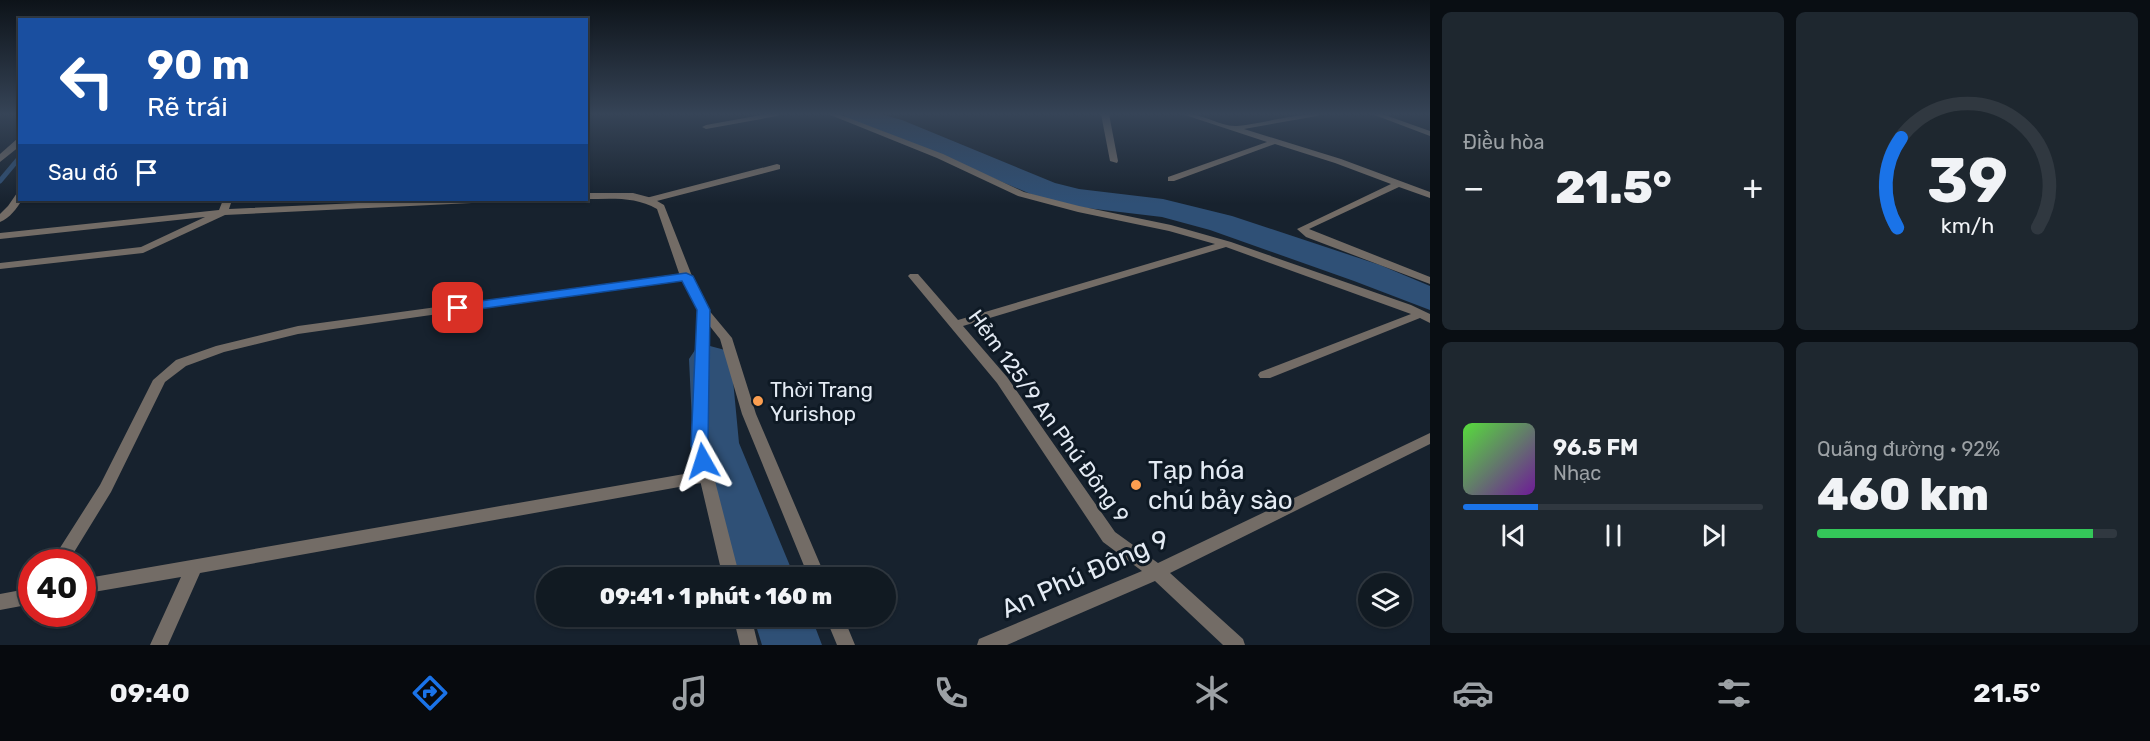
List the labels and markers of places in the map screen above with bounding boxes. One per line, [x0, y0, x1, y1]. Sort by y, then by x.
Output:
pin [432, 282, 483, 333]
place label: Thời Trang Yurishop [770, 377, 873, 426]
marker: Thời Trang Yurishop [751, 394, 765, 408]
place label: Tạp hóa chú bảy sào [1148, 455, 1293, 516]
marker: Tạp hóa chú bảy sào [1129, 478, 1143, 492]

